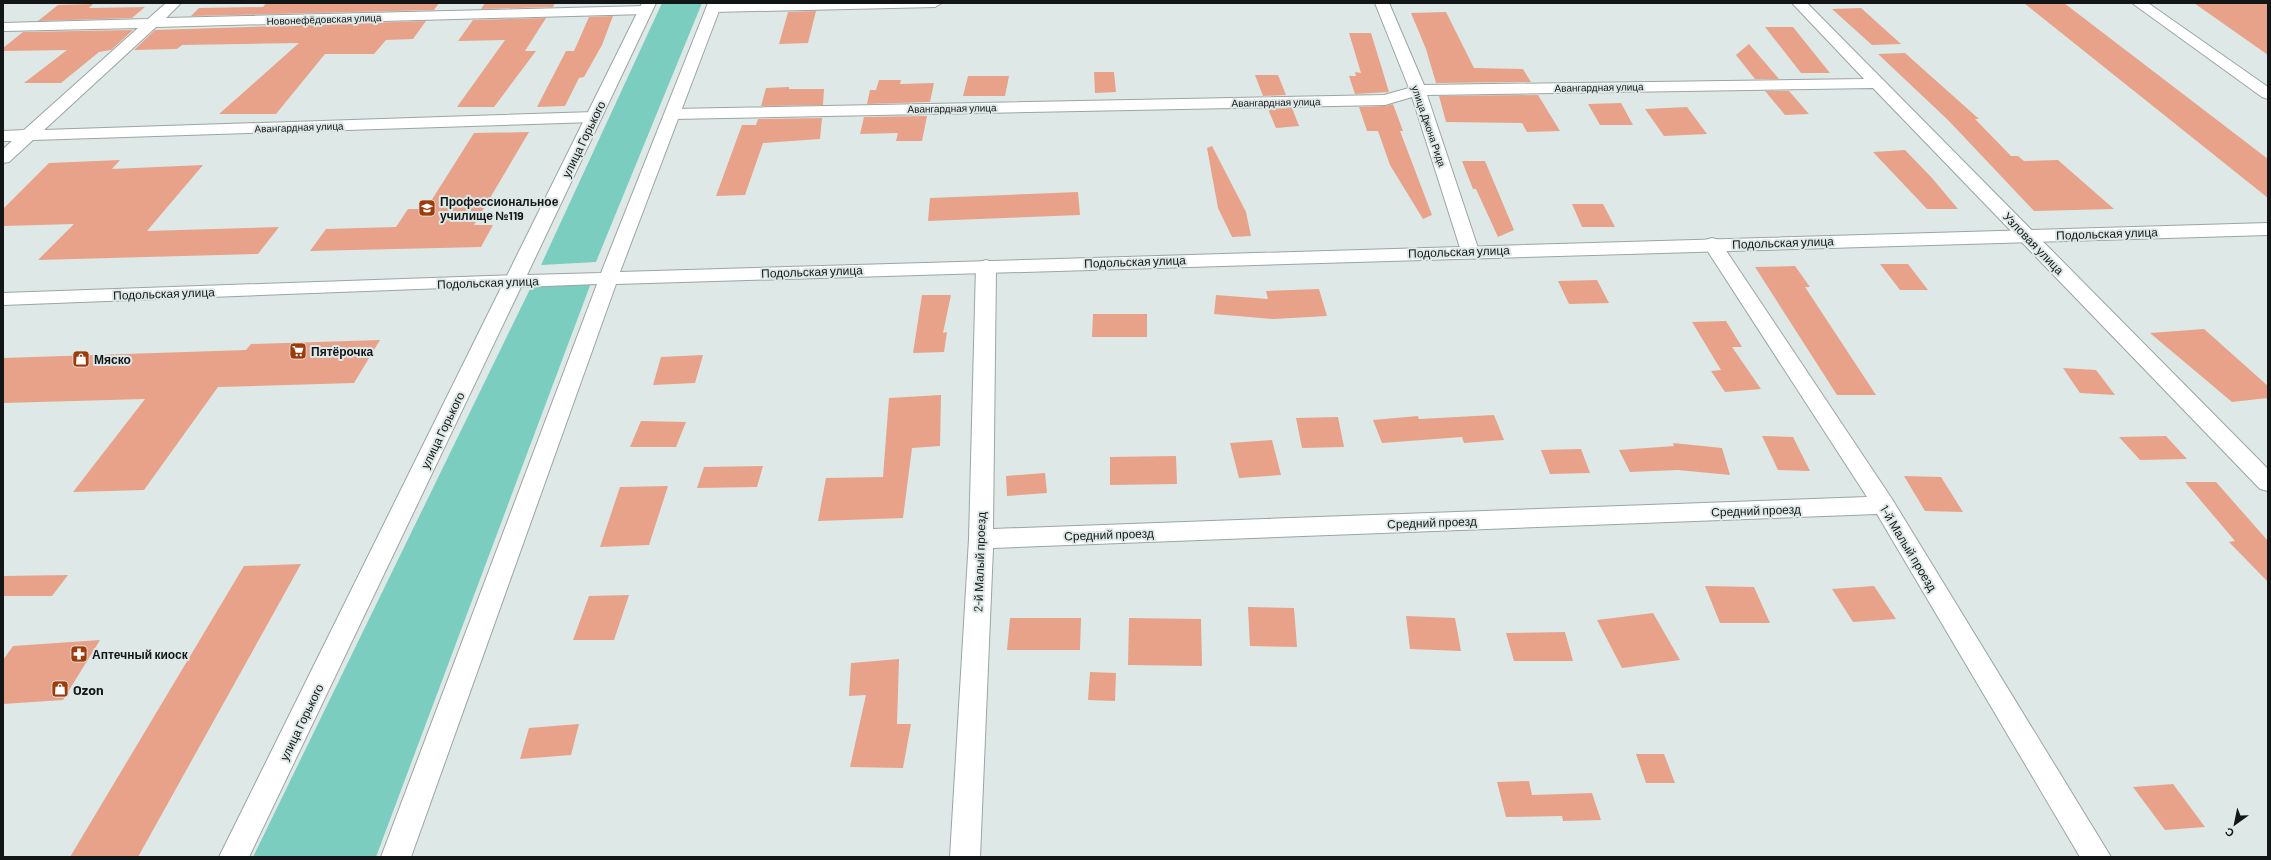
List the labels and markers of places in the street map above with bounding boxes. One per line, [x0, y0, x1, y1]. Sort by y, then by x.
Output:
place label: Профессиональное училище №119 [440, 194, 559, 223]
school or university icon: Профессиональное училище №119 [417, 198, 437, 218]
supermarket icon: Пятёрочка [288, 341, 308, 361]
place label: Пятёрочка [311, 344, 374, 359]
shop icon: Мяско [71, 349, 91, 369]
place label: Мяско [94, 352, 131, 366]
pharmacy icon: Аптечный киоск [69, 644, 89, 664]
place label: Аптечный киоск [92, 647, 189, 661]
shop icon: Ozon [50, 679, 70, 699]
place label: Ozon [73, 681, 104, 698]

